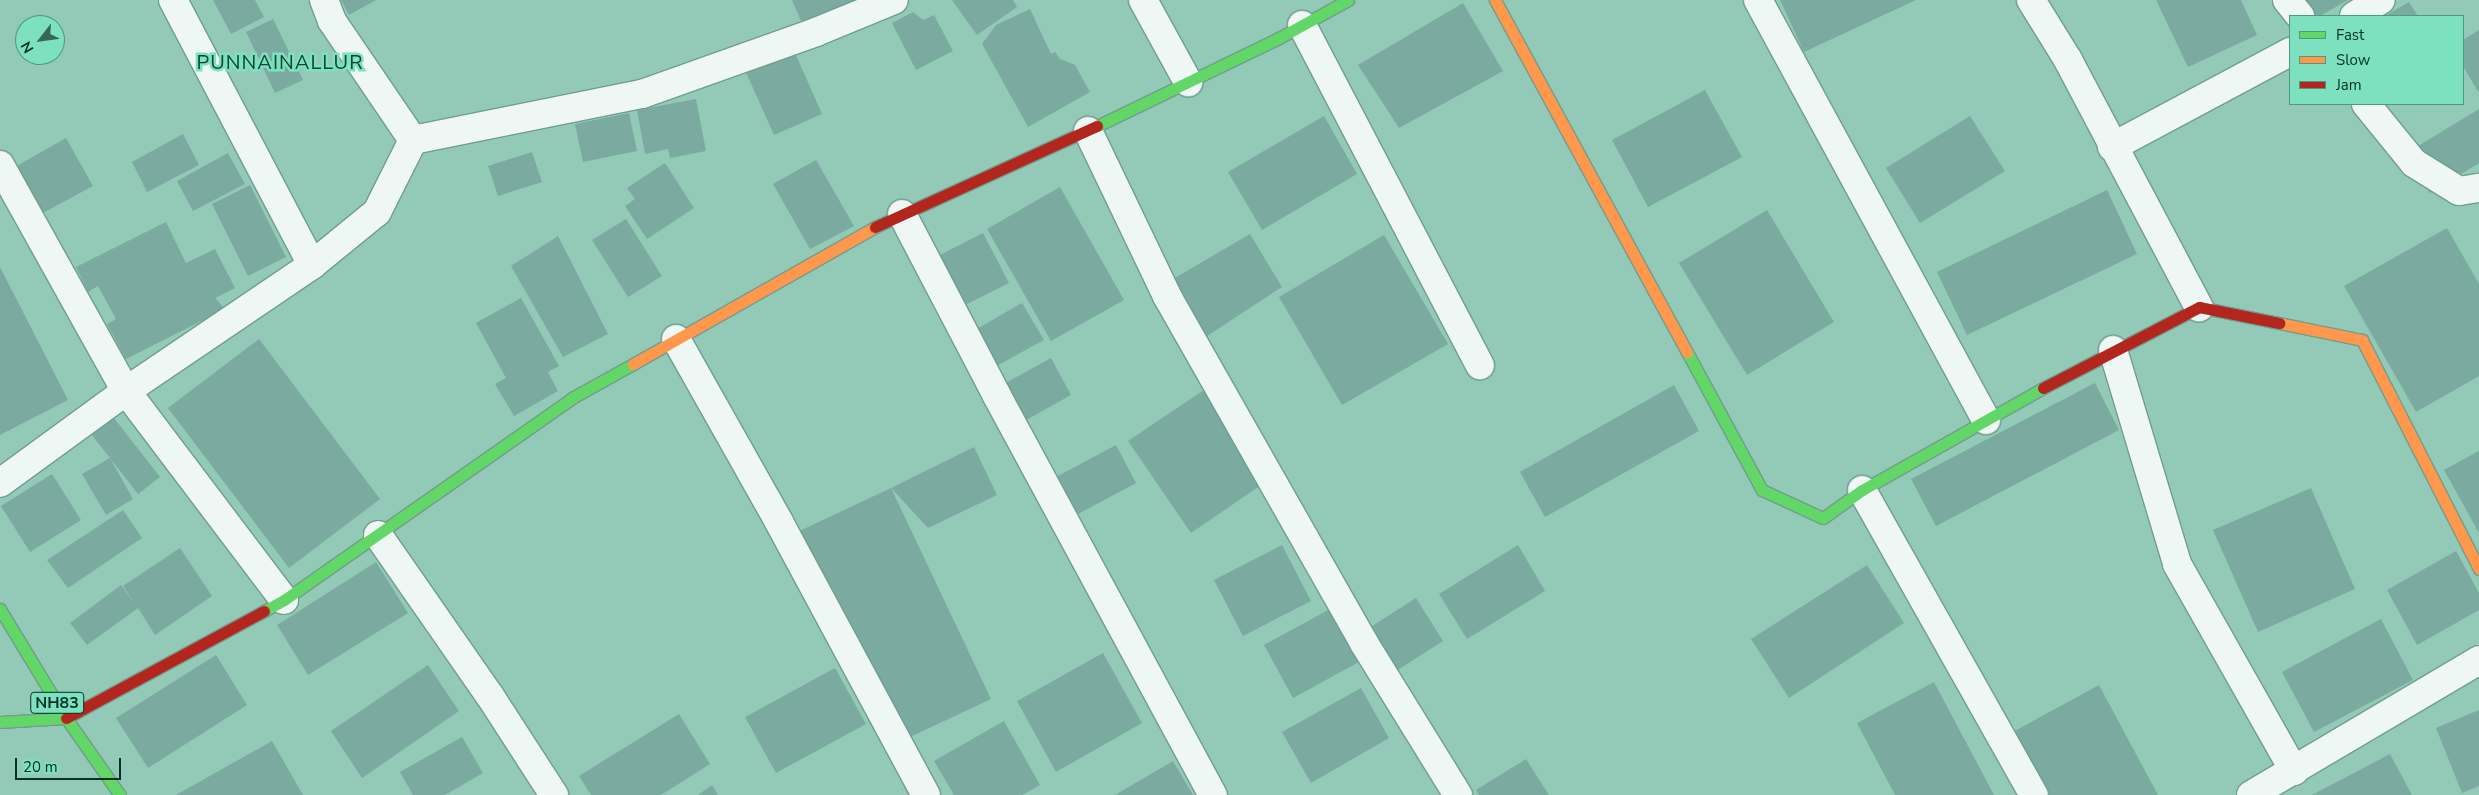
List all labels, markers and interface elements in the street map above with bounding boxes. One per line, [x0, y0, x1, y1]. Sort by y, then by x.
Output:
north arrow [15, 15, 65, 65]
legend [2289, 15, 2464, 105]
text: Fast [2336, 25, 2364, 45]
text: N [17, 38, 38, 57]
district label: PUNNAINALLUR [195, 50, 365, 74]
text: Slow [2336, 50, 2370, 70]
text: Jam [2336, 75, 2362, 95]
road number: NH83 [30, 690, 84, 716]
scale bar [18, 748, 124, 780]
text: 20 m [23, 757, 58, 777]

